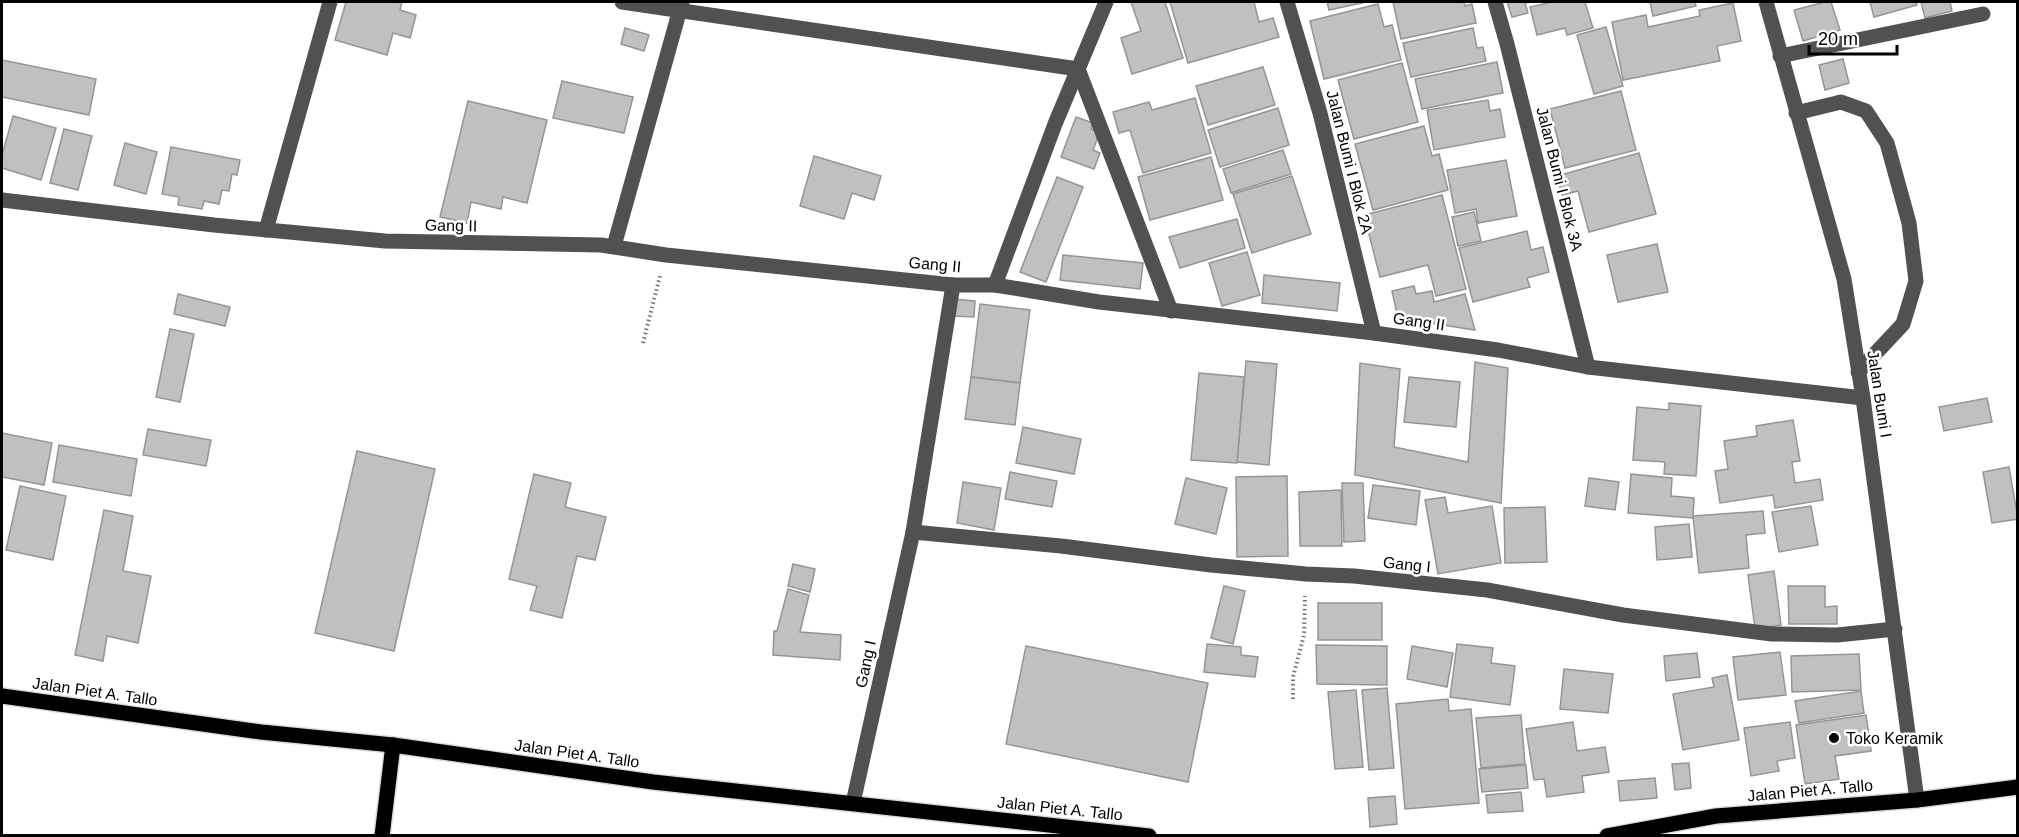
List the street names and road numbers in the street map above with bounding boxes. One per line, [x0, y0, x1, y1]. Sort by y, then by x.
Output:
street label: Jalan Bumi I Blok 2A [1323, 88, 1376, 236]
street label: Jalan Bumi I Blok 3A [1533, 105, 1586, 253]
street label: Gang II [425, 217, 477, 234]
street label: Gang II [908, 254, 962, 275]
street label: Gang II [1392, 309, 1446, 334]
street label: Jalan Bumi I [1864, 349, 1895, 439]
street label: Gang I [1382, 554, 1432, 575]
street label: Gang I [852, 639, 879, 689]
street label: Jalan Piet A. Tallo [31, 674, 159, 709]
street label: Jalan Piet A. Tallo [513, 736, 641, 771]
street label: Jalan Piet A. Tallo [1747, 777, 1874, 804]
street label: Jalan Piet A. Tallo [996, 793, 1124, 824]

